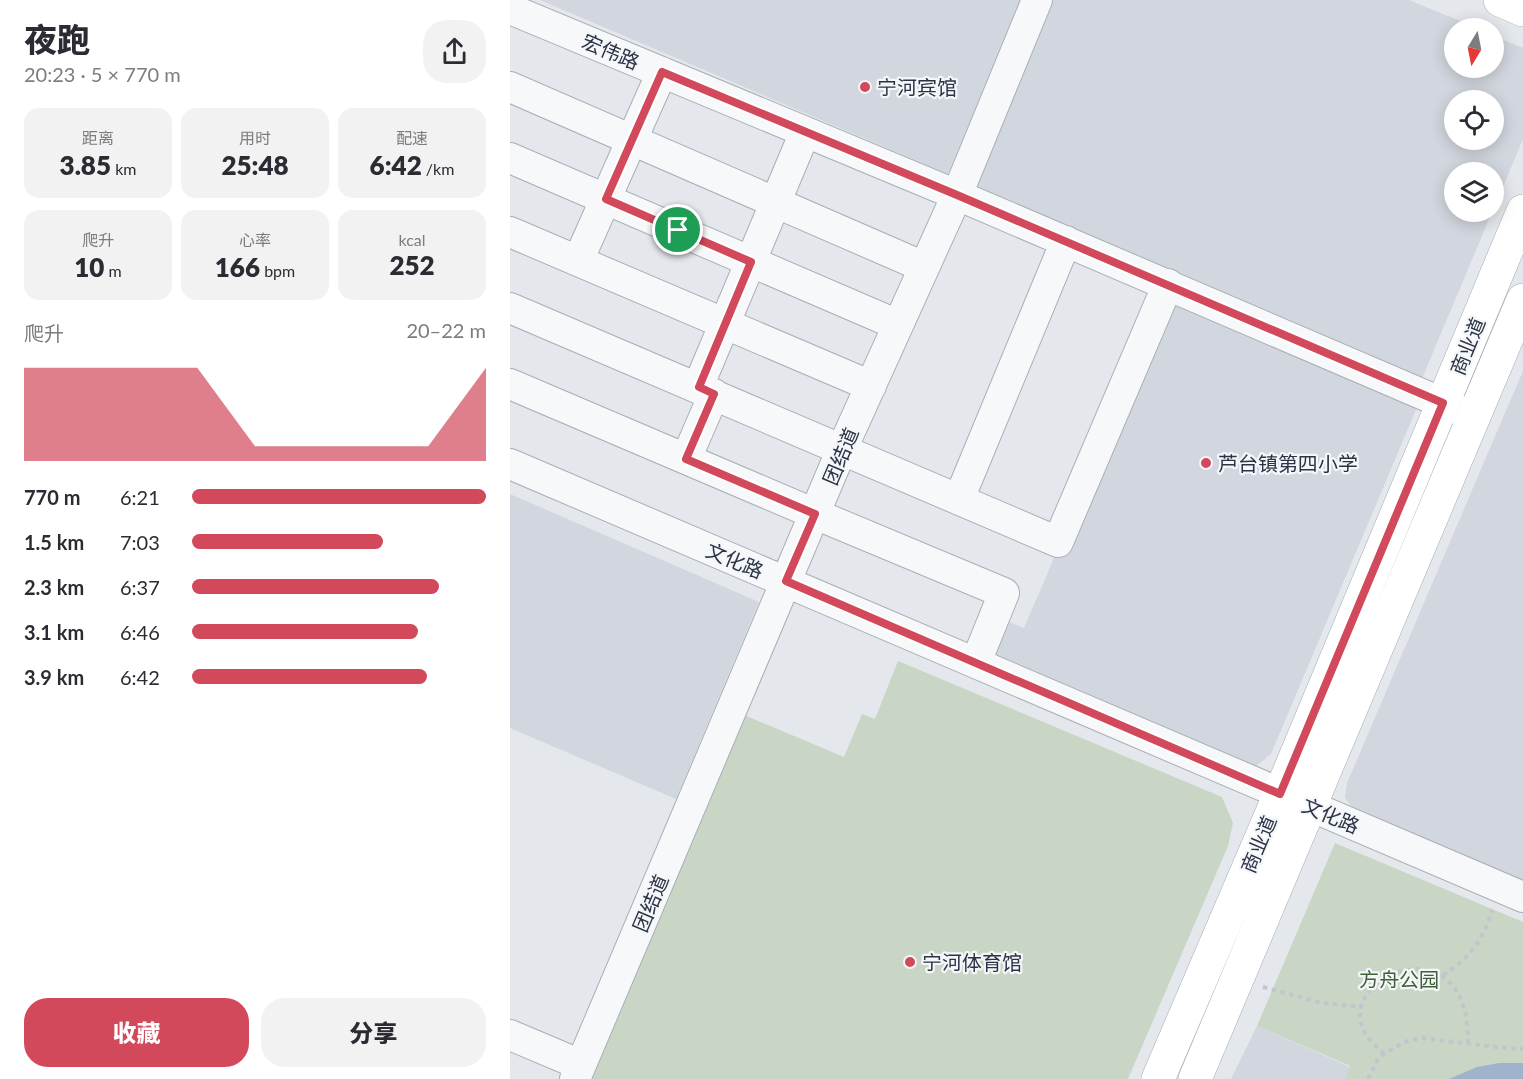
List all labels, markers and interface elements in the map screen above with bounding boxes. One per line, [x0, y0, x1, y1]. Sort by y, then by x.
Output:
north arrow [1444, 18, 1504, 78]
map controls [1444, 18, 1504, 222]
text: 夜跑 [24, 19, 90, 59]
button: share [423, 20, 486, 83]
street label: 宏伟路 [579, 28, 643, 74]
text: 20:23 · 5 × 770 m [24, 62, 181, 86]
place label: 宁河宾馆 [877, 75, 957, 99]
marker: 宁河宾馆 [858, 80, 872, 94]
button: locate [1444, 90, 1504, 150]
text: 距离 [82, 128, 114, 147]
text: 用时 [239, 128, 271, 147]
text: 配速 [396, 128, 428, 147]
text: 3.85 [60, 149, 111, 181]
text: 25:48 [221, 149, 289, 181]
text: 6:42 [370, 149, 422, 181]
text: km [111, 159, 136, 178]
text: /km [422, 159, 454, 178]
button: layers [1444, 162, 1504, 222]
pin [652, 204, 703, 255]
icon: arrive [661, 213, 694, 246]
text: 爬升 [82, 230, 114, 249]
text: 心率 [239, 230, 271, 249]
text: kcal [398, 230, 426, 249]
text: 252 [389, 249, 435, 281]
text: 10 [74, 251, 104, 283]
text: 166 [215, 251, 260, 283]
text: m [104, 261, 122, 280]
text: bpm [260, 261, 295, 280]
street label: 商业道 [1445, 314, 1489, 378]
text: 20–22 m [406, 318, 486, 342]
text: 爬升 [24, 321, 64, 345]
street label: 团结道 [817, 424, 863, 488]
place label: 芦台镇第四小学 [1218, 451, 1358, 475]
marker: 芦台镇第四小学 [1199, 456, 1213, 470]
text: 770 m [24, 485, 80, 509]
text: 6:21 [120, 485, 160, 509]
text: 1.5 km [24, 530, 84, 554]
text: 7:03 [120, 530, 160, 554]
street label: 文化路 [703, 537, 767, 583]
text: 2.3 km [24, 575, 84, 599]
text: 6:37 [120, 575, 160, 599]
text: 3.1 km [24, 620, 84, 644]
text: 6:46 [120, 620, 160, 644]
text: 3.9 km [24, 665, 84, 689]
text: 6:42 [120, 665, 160, 689]
street label: 文化路 [1299, 792, 1363, 838]
street label: 商业道 [1235, 812, 1281, 876]
street label: 团结道 [627, 871, 673, 935]
place label: 宁河体育馆 [922, 950, 1022, 974]
marker: 宁河体育馆 [903, 955, 917, 969]
park label: 方舟公园 [1359, 967, 1439, 991]
button: 收藏 [24, 998, 249, 1067]
button: 分享 [261, 998, 486, 1067]

